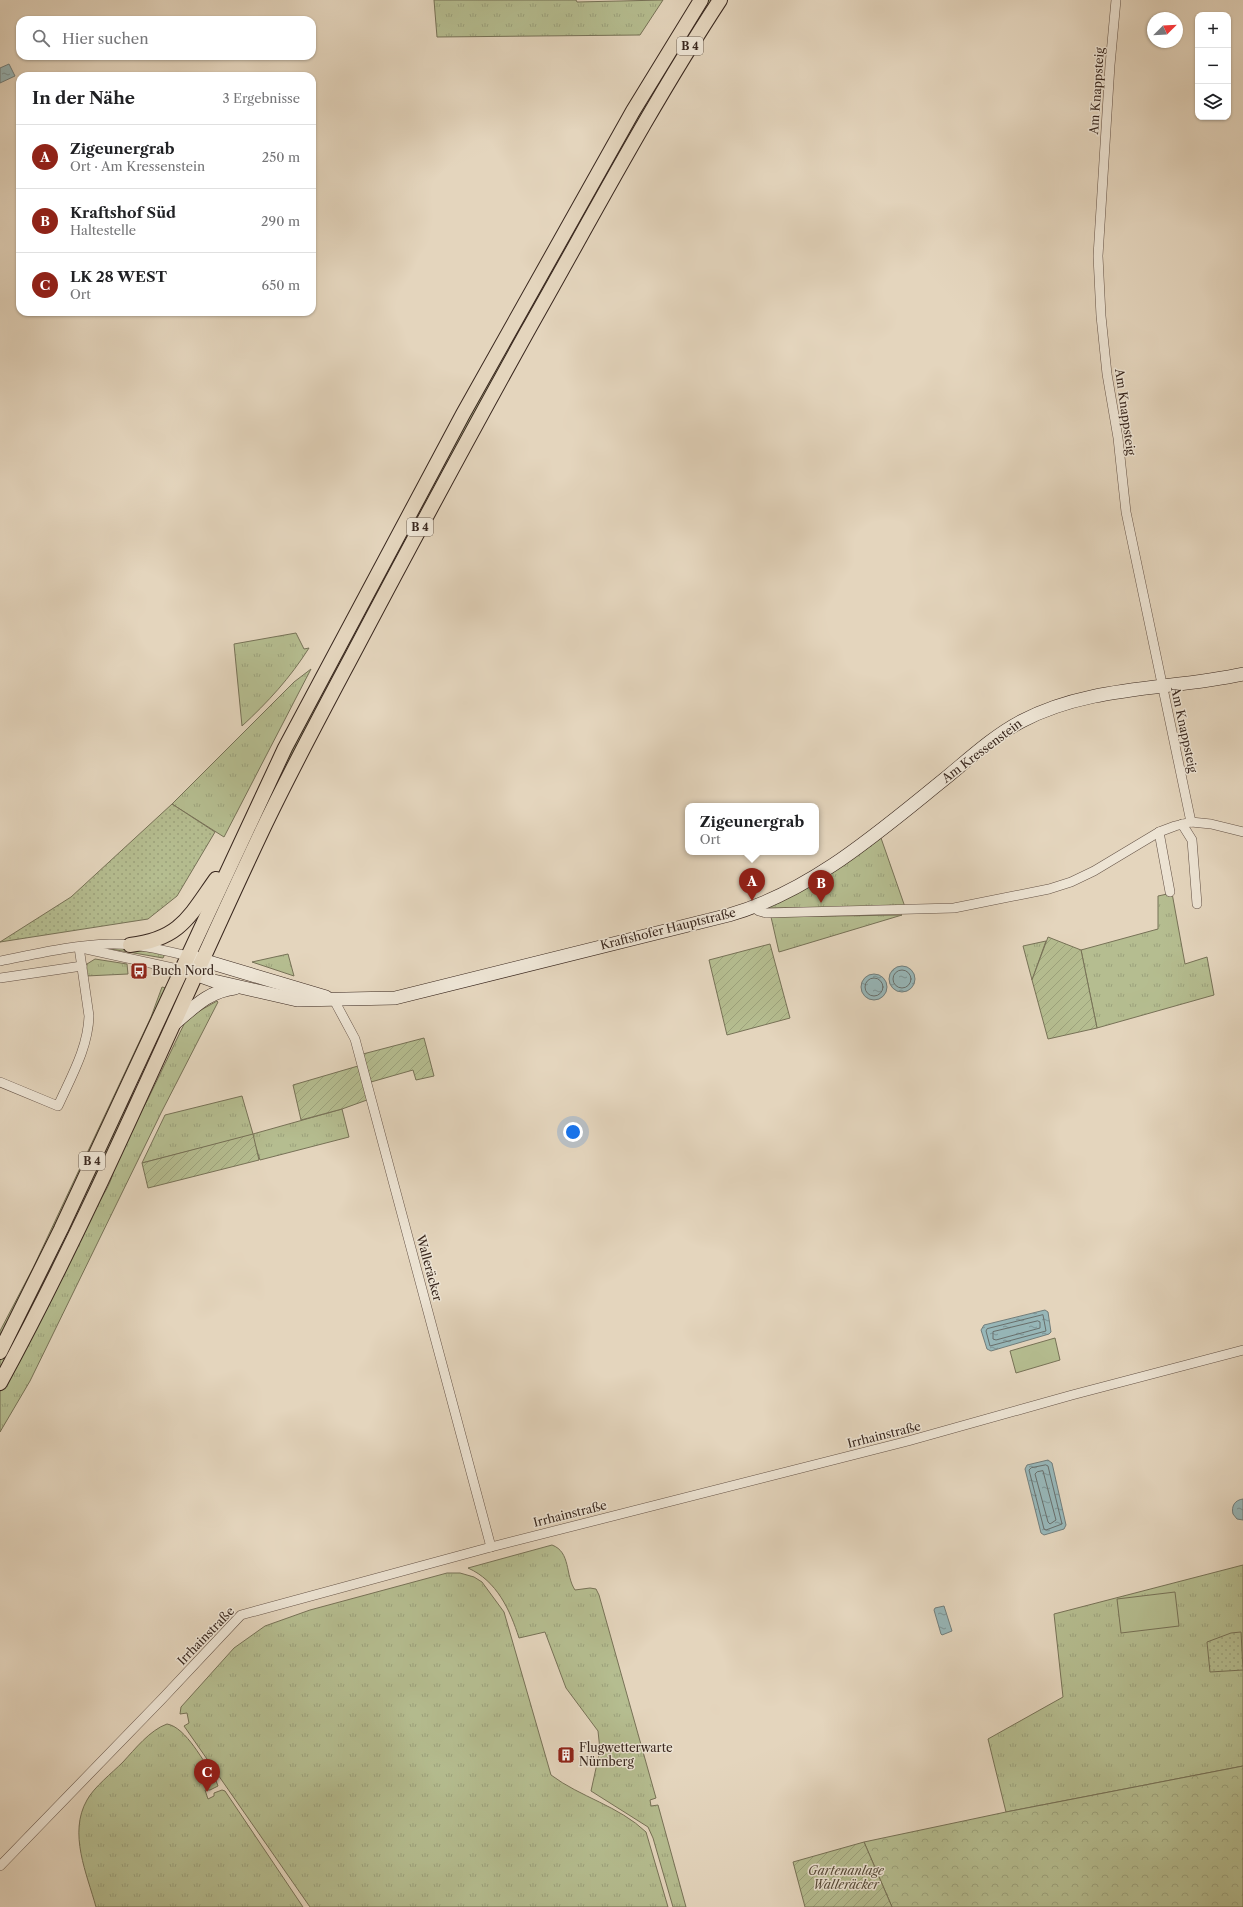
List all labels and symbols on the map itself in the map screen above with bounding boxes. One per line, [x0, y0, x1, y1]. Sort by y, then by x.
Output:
north arrow [1147, 12, 1183, 48]
road number: B 4 [677, 37, 703, 55]
street label: Am Knappsteig [1086, 46, 1107, 136]
street label: Am Knappsteig [1112, 367, 1139, 457]
road number: B 4 [407, 518, 433, 536]
street label: Am Knappsteig [1168, 685, 1201, 775]
street label: Am Kressenstein [938, 715, 1025, 786]
pin: A [739, 868, 765, 901]
pin: B [808, 870, 834, 903]
street label: Kraftshofer Hauptstraße [599, 904, 737, 953]
bus stop icon: Buch Nord [129, 961, 149, 981]
place label: Buch Nord [152, 963, 215, 978]
your location [563, 1122, 583, 1142]
road number: B 4 [79, 1152, 105, 1170]
street label: Walleräcker [413, 1232, 446, 1303]
street label: Irrhainstraße [845, 1418, 923, 1451]
street label: Irrhainstraße [531, 1497, 609, 1530]
street label: Irrhainstraße [174, 1603, 237, 1668]
place label: Flugwetterwarte Nürnberg [579, 1740, 673, 1769]
building icon: Flugwetterwarte Nürnberg [556, 1745, 576, 1765]
pin: C [194, 1759, 220, 1792]
park label: Gartenanlage Walleräcker [808, 1863, 885, 1892]

